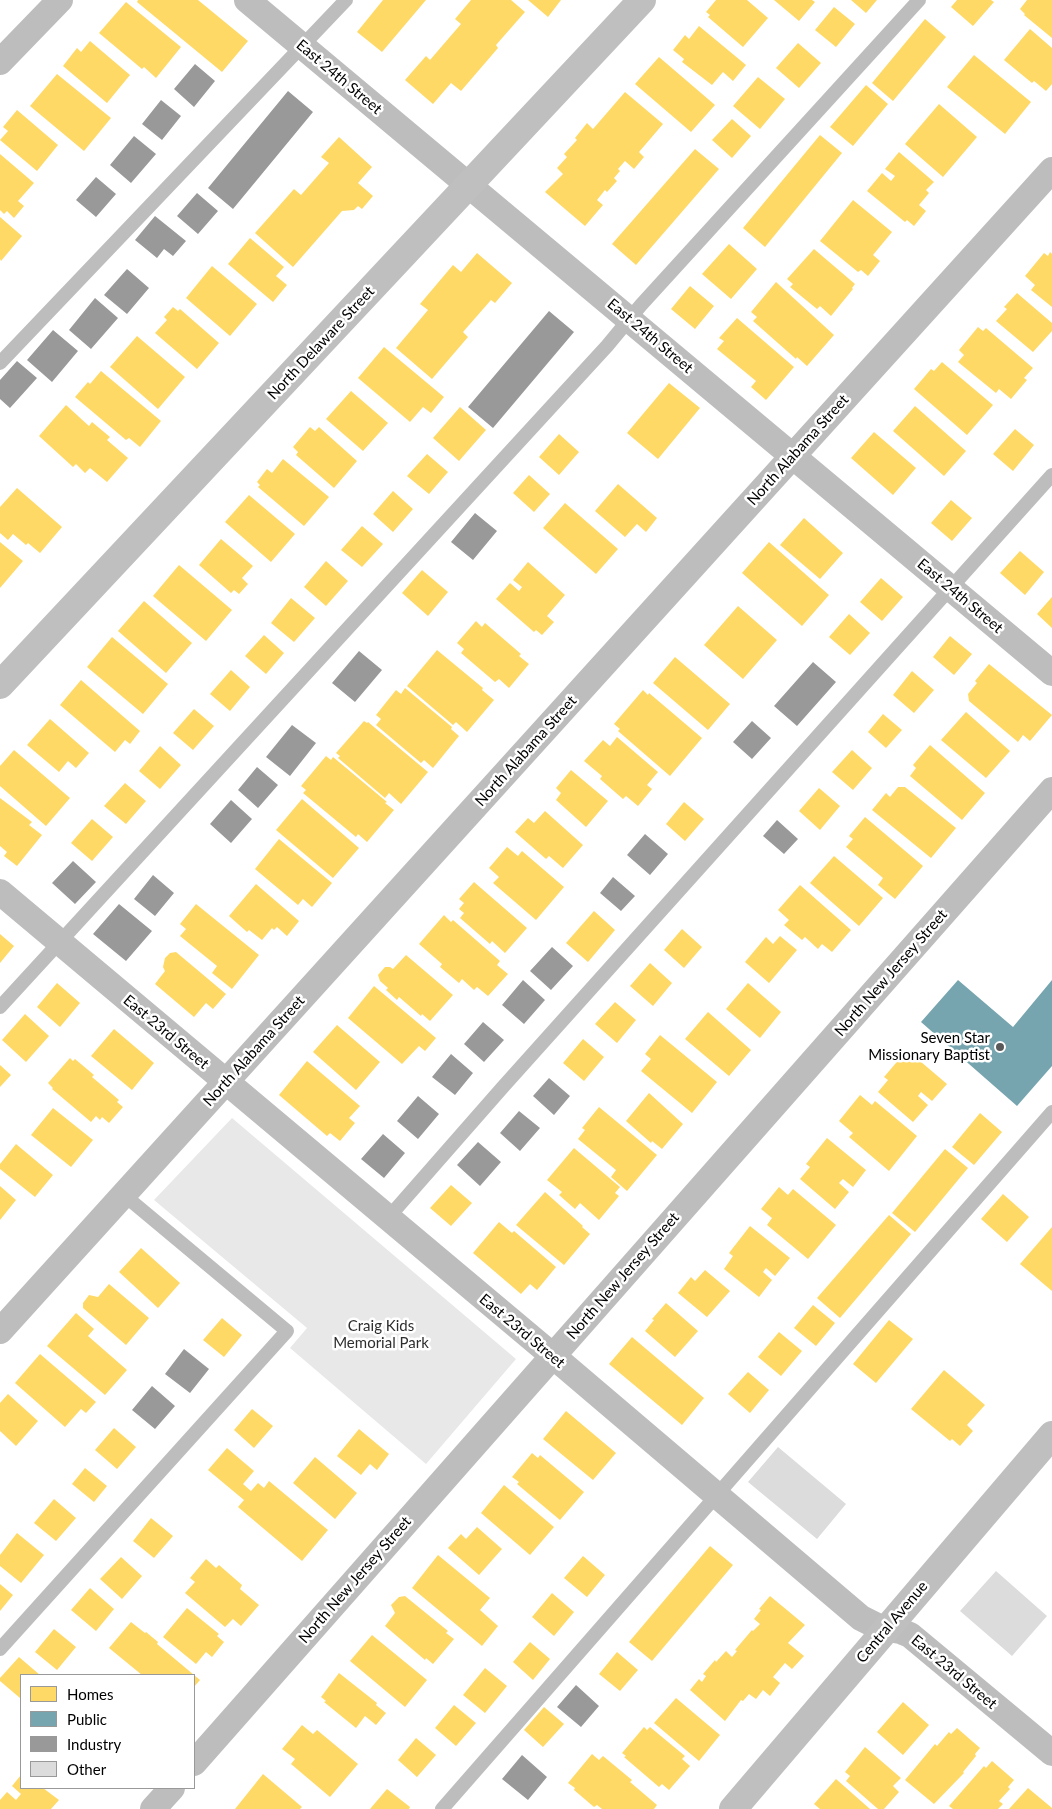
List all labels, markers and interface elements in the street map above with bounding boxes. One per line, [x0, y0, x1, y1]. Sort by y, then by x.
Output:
street label: East 24th Street [293, 36, 385, 118]
street label: North Delaware Street [264, 283, 378, 403]
street label: East 24th Street [604, 295, 696, 377]
street label: North Alabama Street [744, 391, 852, 509]
street label: East 24th Street [914, 555, 1006, 637]
street label: North Alabama Street [472, 692, 580, 810]
street label: North New Jersey Street [831, 906, 951, 1040]
street label: East 23rd Street [120, 991, 212, 1073]
street label: North Alabama Street [200, 992, 308, 1110]
place label: Seven Star Missionary Baptist [868, 1029, 990, 1064]
marker: Seven Star Missionary Baptist [994, 1041, 1006, 1053]
street label: North New Jersey Street [563, 1209, 683, 1343]
street label: East 23rd Street [476, 1290, 568, 1372]
park label: Craig Kids Memorial Park [333, 1317, 429, 1352]
street label: North New Jersey Street [295, 1513, 415, 1647]
street label: Central Avenue [853, 1577, 931, 1667]
street label: East 23rd Street [908, 1631, 1000, 1713]
legend [20, 1674, 195, 1789]
text: Homes [67, 1685, 113, 1703]
text: Public [67, 1710, 107, 1728]
text: Industry [67, 1735, 121, 1753]
text: Other [67, 1760, 106, 1778]

